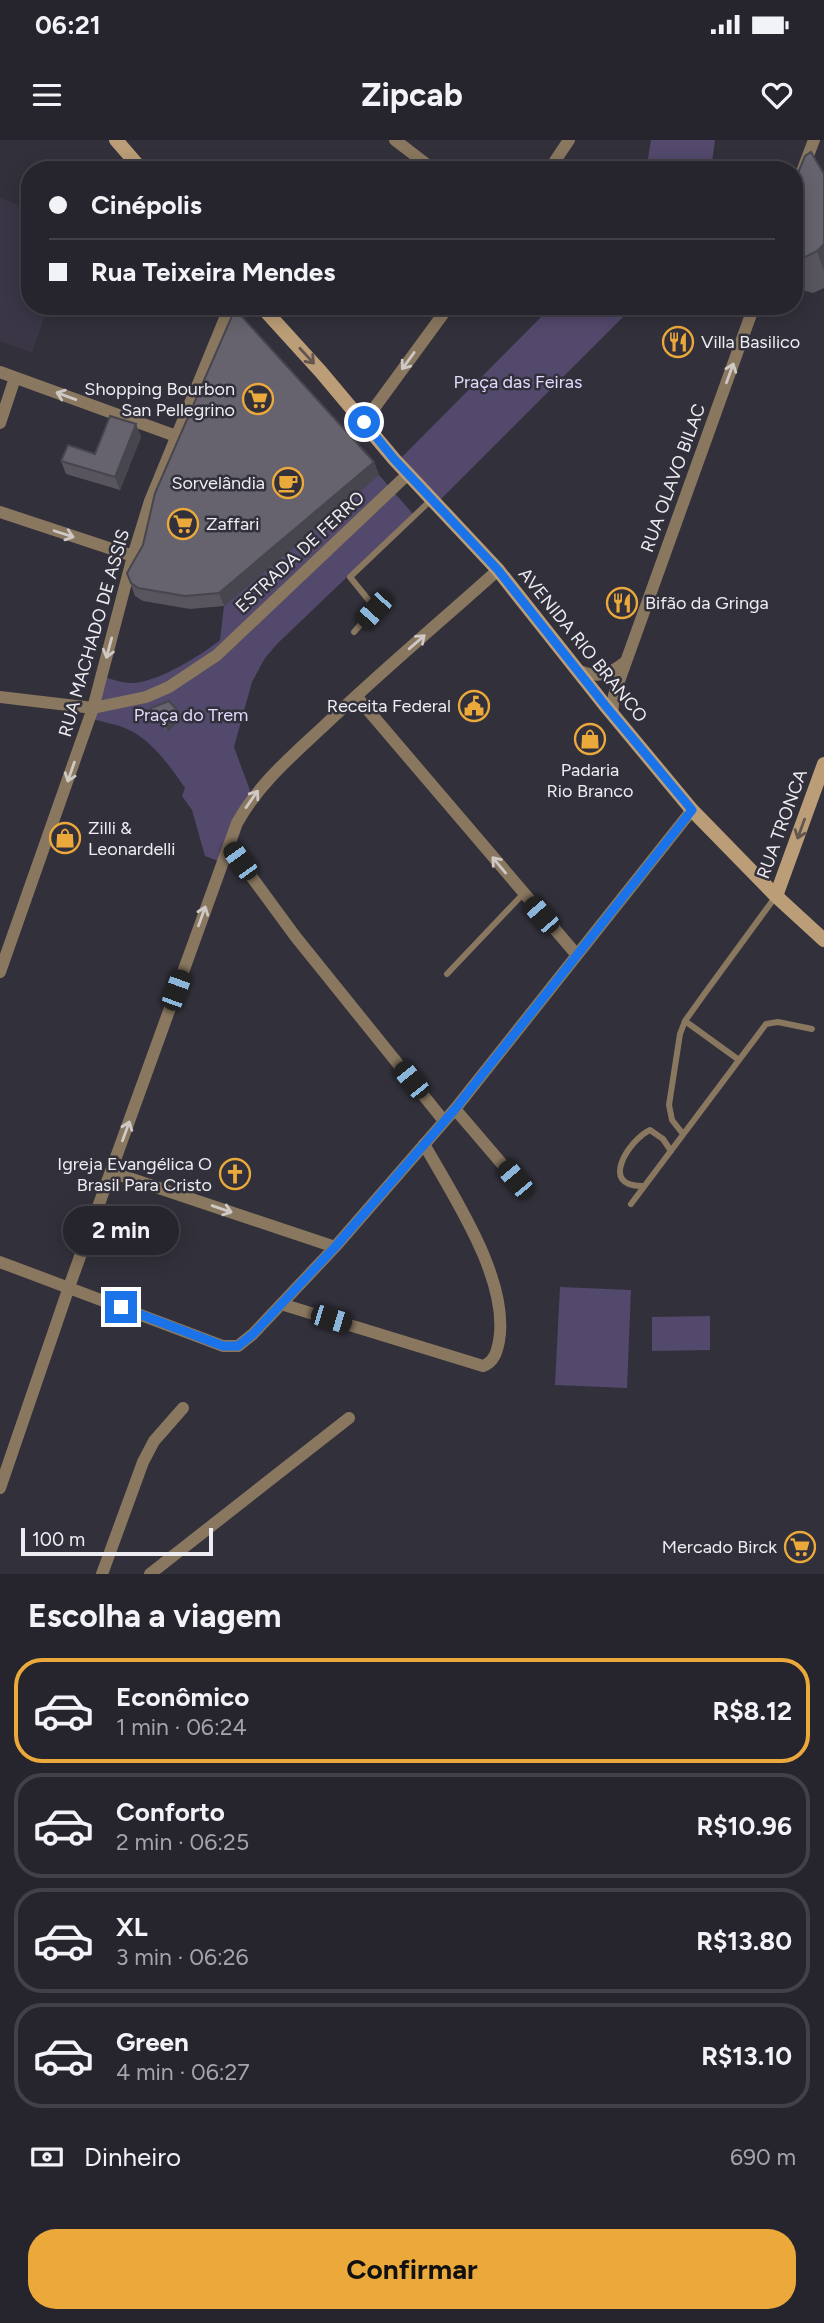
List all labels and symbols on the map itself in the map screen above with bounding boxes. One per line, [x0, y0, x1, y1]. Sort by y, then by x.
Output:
restaurant icon: Villa Basilico [661, 325, 695, 359]
place label: Villa Basilico [701, 331, 800, 353]
one-way arrow [299, 347, 316, 364]
one-way arrow [401, 351, 415, 370]
one-way arrow [724, 362, 737, 384]
park label: Praça das Feiras [454, 371, 582, 393]
place label: Shopping Bourbon San Pellegrino [84, 378, 235, 421]
supermarket icon: Shopping Bourbon San Pellegrino [241, 382, 275, 416]
one-way arrow [55, 389, 77, 401]
street label: RUA OLAVO BILAC [636, 401, 710, 555]
route start [348, 406, 380, 438]
cafe icon: Sorvelândia [271, 466, 305, 500]
place label: Sorvelândia [171, 472, 265, 494]
street label: ESTRADA DE FERRO [231, 486, 369, 618]
supermarket icon: Zaffari [166, 507, 200, 541]
place label: Zaffari [206, 513, 259, 535]
street label: RUA MACHADO DE ASSIS [54, 527, 134, 739]
one-way arrow [53, 529, 75, 541]
street label: AVENIDA RIO BRANCO [514, 563, 652, 727]
restaurant icon: Bifão da Gringa [605, 586, 639, 620]
car [353, 587, 396, 633]
place label: Bifão da Gringa [645, 592, 769, 614]
one-way arrow [407, 634, 425, 650]
one-way arrow [102, 636, 115, 659]
public building icon: Receita Federal [457, 689, 491, 723]
place label: Receita Federal [327, 695, 451, 717]
park label: Praça do Trem [134, 704, 248, 726]
shop icon: Padaria Rio Branco [573, 722, 607, 756]
place label: Padaria Rio Branco [547, 759, 633, 802]
one-way arrow [63, 761, 76, 783]
street label: RUA TRONCA [752, 766, 812, 882]
one-way arrow [245, 790, 259, 809]
place label: Zilli & Leonardelli [88, 817, 175, 860]
one-way arrow [794, 817, 806, 839]
shop icon: Zilli & Leonardelli [48, 821, 82, 855]
car [220, 838, 261, 884]
one-way arrow [491, 857, 507, 875]
car [520, 892, 563, 938]
one-way arrow [197, 906, 210, 928]
car [159, 967, 194, 1013]
car [390, 1057, 433, 1103]
one-way arrow [120, 1120, 133, 1142]
place label: Igreja Evangélica O Brasil Para Cristo [57, 1153, 212, 1196]
car [494, 1156, 537, 1202]
church icon: Igreja Evangélica O Brasil Para Cristo [218, 1157, 252, 1191]
one-way arrow [210, 1204, 232, 1216]
callout: 2 min [63, 1206, 179, 1254]
route end [105, 1291, 137, 1323]
car [308, 1303, 355, 1335]
scale bar [21, 1525, 214, 1557]
supermarket icon: Mercado Birck [783, 1530, 817, 1564]
place label: Mercado Birck [662, 1536, 777, 1558]

